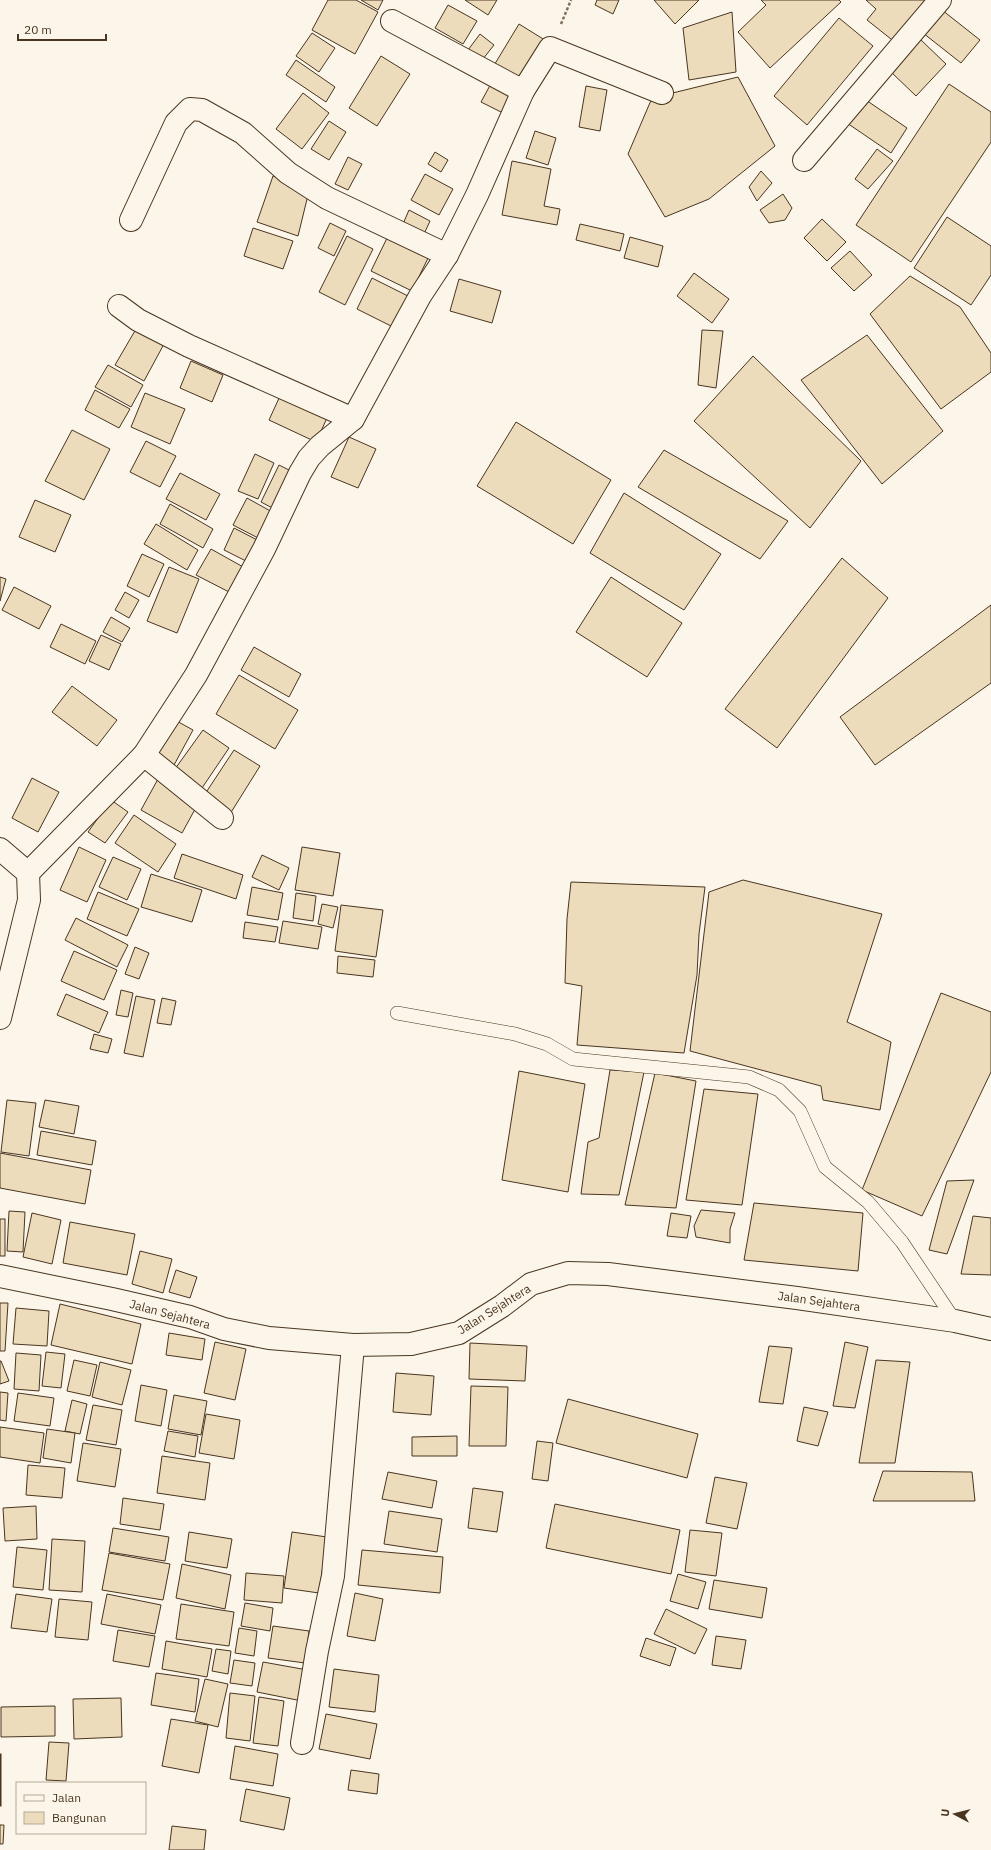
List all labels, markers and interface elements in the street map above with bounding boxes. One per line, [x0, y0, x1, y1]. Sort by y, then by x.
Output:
scale bar [18, 16, 106, 42]
text: 20 m [24, 22, 52, 37]
street label: Jalan Sejahtera [455, 1280, 534, 1337]
street label: Jalan Sejahtera [777, 1288, 862, 1314]
street label: Jalan Sejahtera [128, 1296, 213, 1332]
legend [16, 1782, 146, 1834]
text: Jalan [52, 1790, 81, 1805]
north arrow [935, 1794, 975, 1834]
text: U [938, 1808, 952, 1817]
text: Bangunan [52, 1810, 106, 1825]

